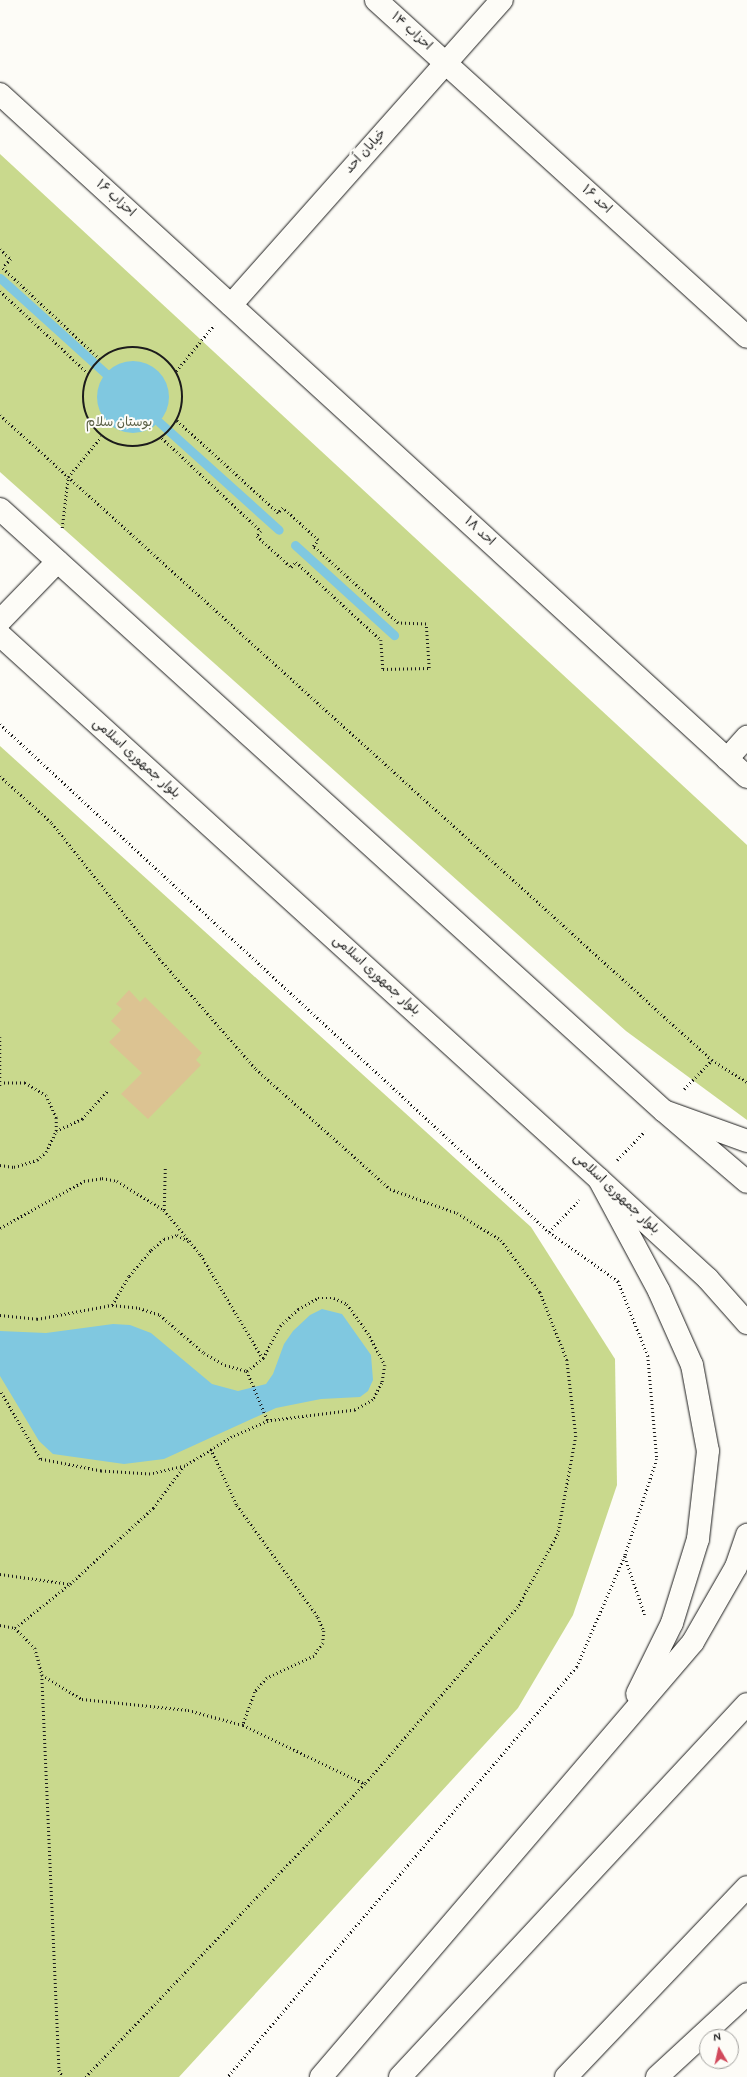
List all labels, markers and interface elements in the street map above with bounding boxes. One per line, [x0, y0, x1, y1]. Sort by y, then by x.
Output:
street label: احزاب ۱۴ [387, 10, 435, 54]
street label: خیابان اُحد [342, 127, 390, 177]
street label: احزاب ۱۶ [92, 177, 138, 221]
street label: احد ۱۶ [578, 183, 614, 217]
park label: بوستان سلام [86, 415, 152, 431]
street label: احد ۱۸ [460, 514, 498, 550]
street label: بلوار جمهوری اسلامی [89, 716, 183, 802]
street label: بلوار جمهوری اسلامی [329, 933, 423, 1019]
street label: بلوار جمهوری اسلامی [570, 1150, 662, 1238]
north arrow [699, 2029, 739, 2069]
text: N [713, 2031, 722, 2046]

